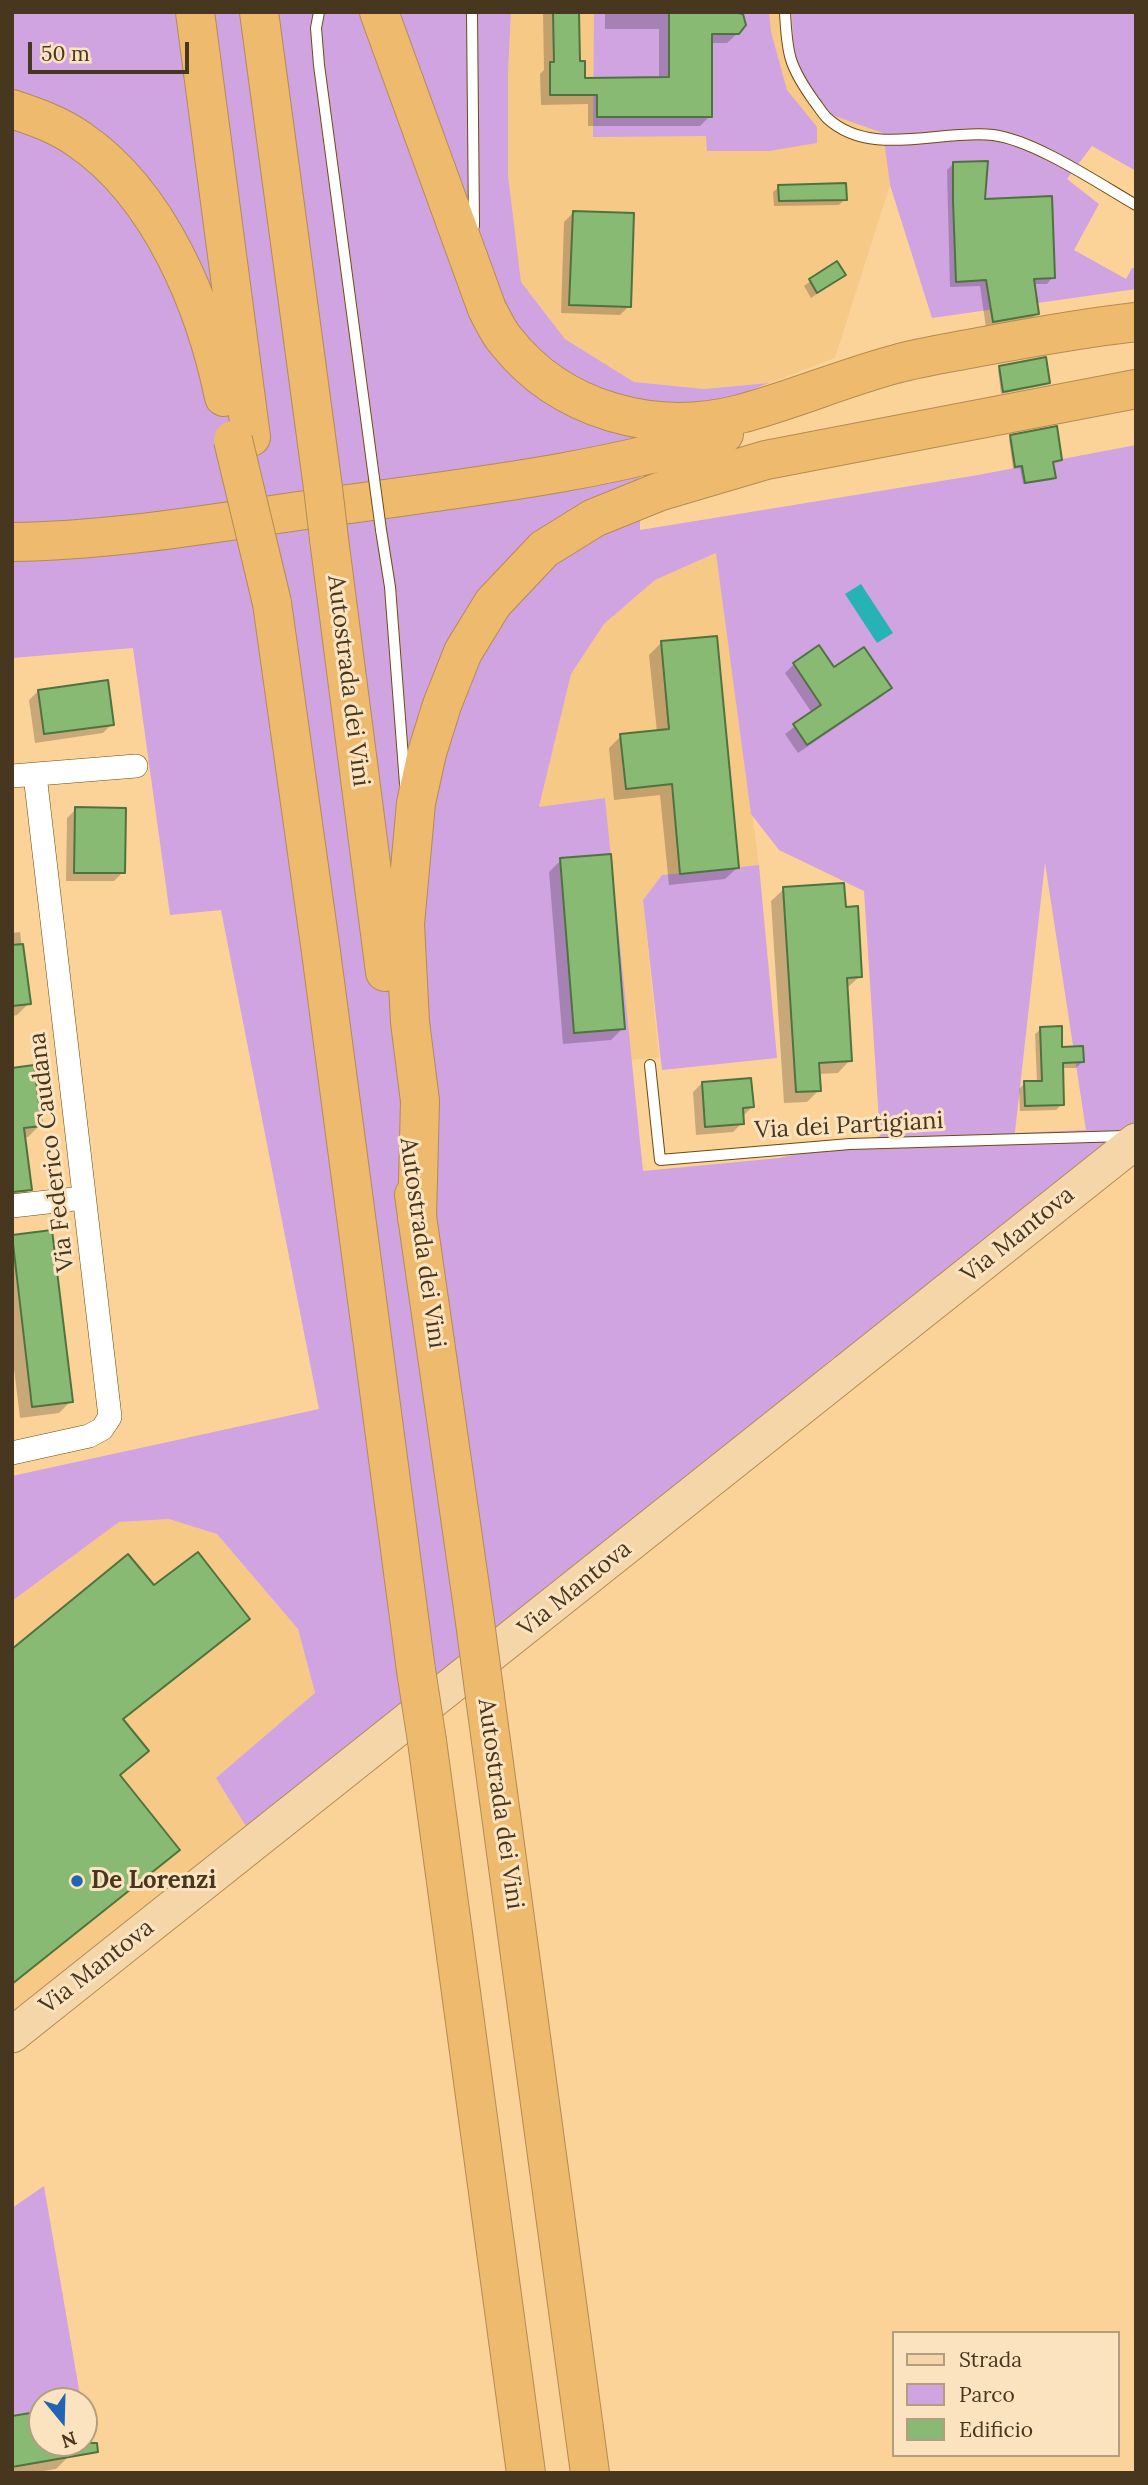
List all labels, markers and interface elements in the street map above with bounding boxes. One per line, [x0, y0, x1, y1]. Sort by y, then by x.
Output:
scale bar [32, 28, 192, 72]
text: 50 m [41, 40, 90, 67]
street label: Autostrada dei Vini [321, 574, 375, 788]
street label: Via Federico Caudana [23, 1031, 81, 1273]
street label: Via dei Partigiani [754, 1107, 944, 1145]
street label: Autostrada dei Vini [393, 1136, 451, 1350]
street label: Via Mantova [956, 1181, 1080, 1289]
street label: Via Mantova [513, 1535, 637, 1643]
street label: Autostrada dei Vini [471, 1697, 529, 1911]
place label: De Lorenzi [91, 1867, 216, 1895]
marker: De Lorenzi [69, 1873, 85, 1889]
street label: Via Mantova [34, 1913, 160, 2021]
legend [892, 2331, 1120, 2457]
text: Strada [959, 2346, 1022, 2373]
text: Parco [959, 2381, 1015, 2408]
north arrow [28, 2387, 98, 2457]
text: Edificio [959, 2416, 1033, 2443]
text: N [58, 2426, 80, 2454]

